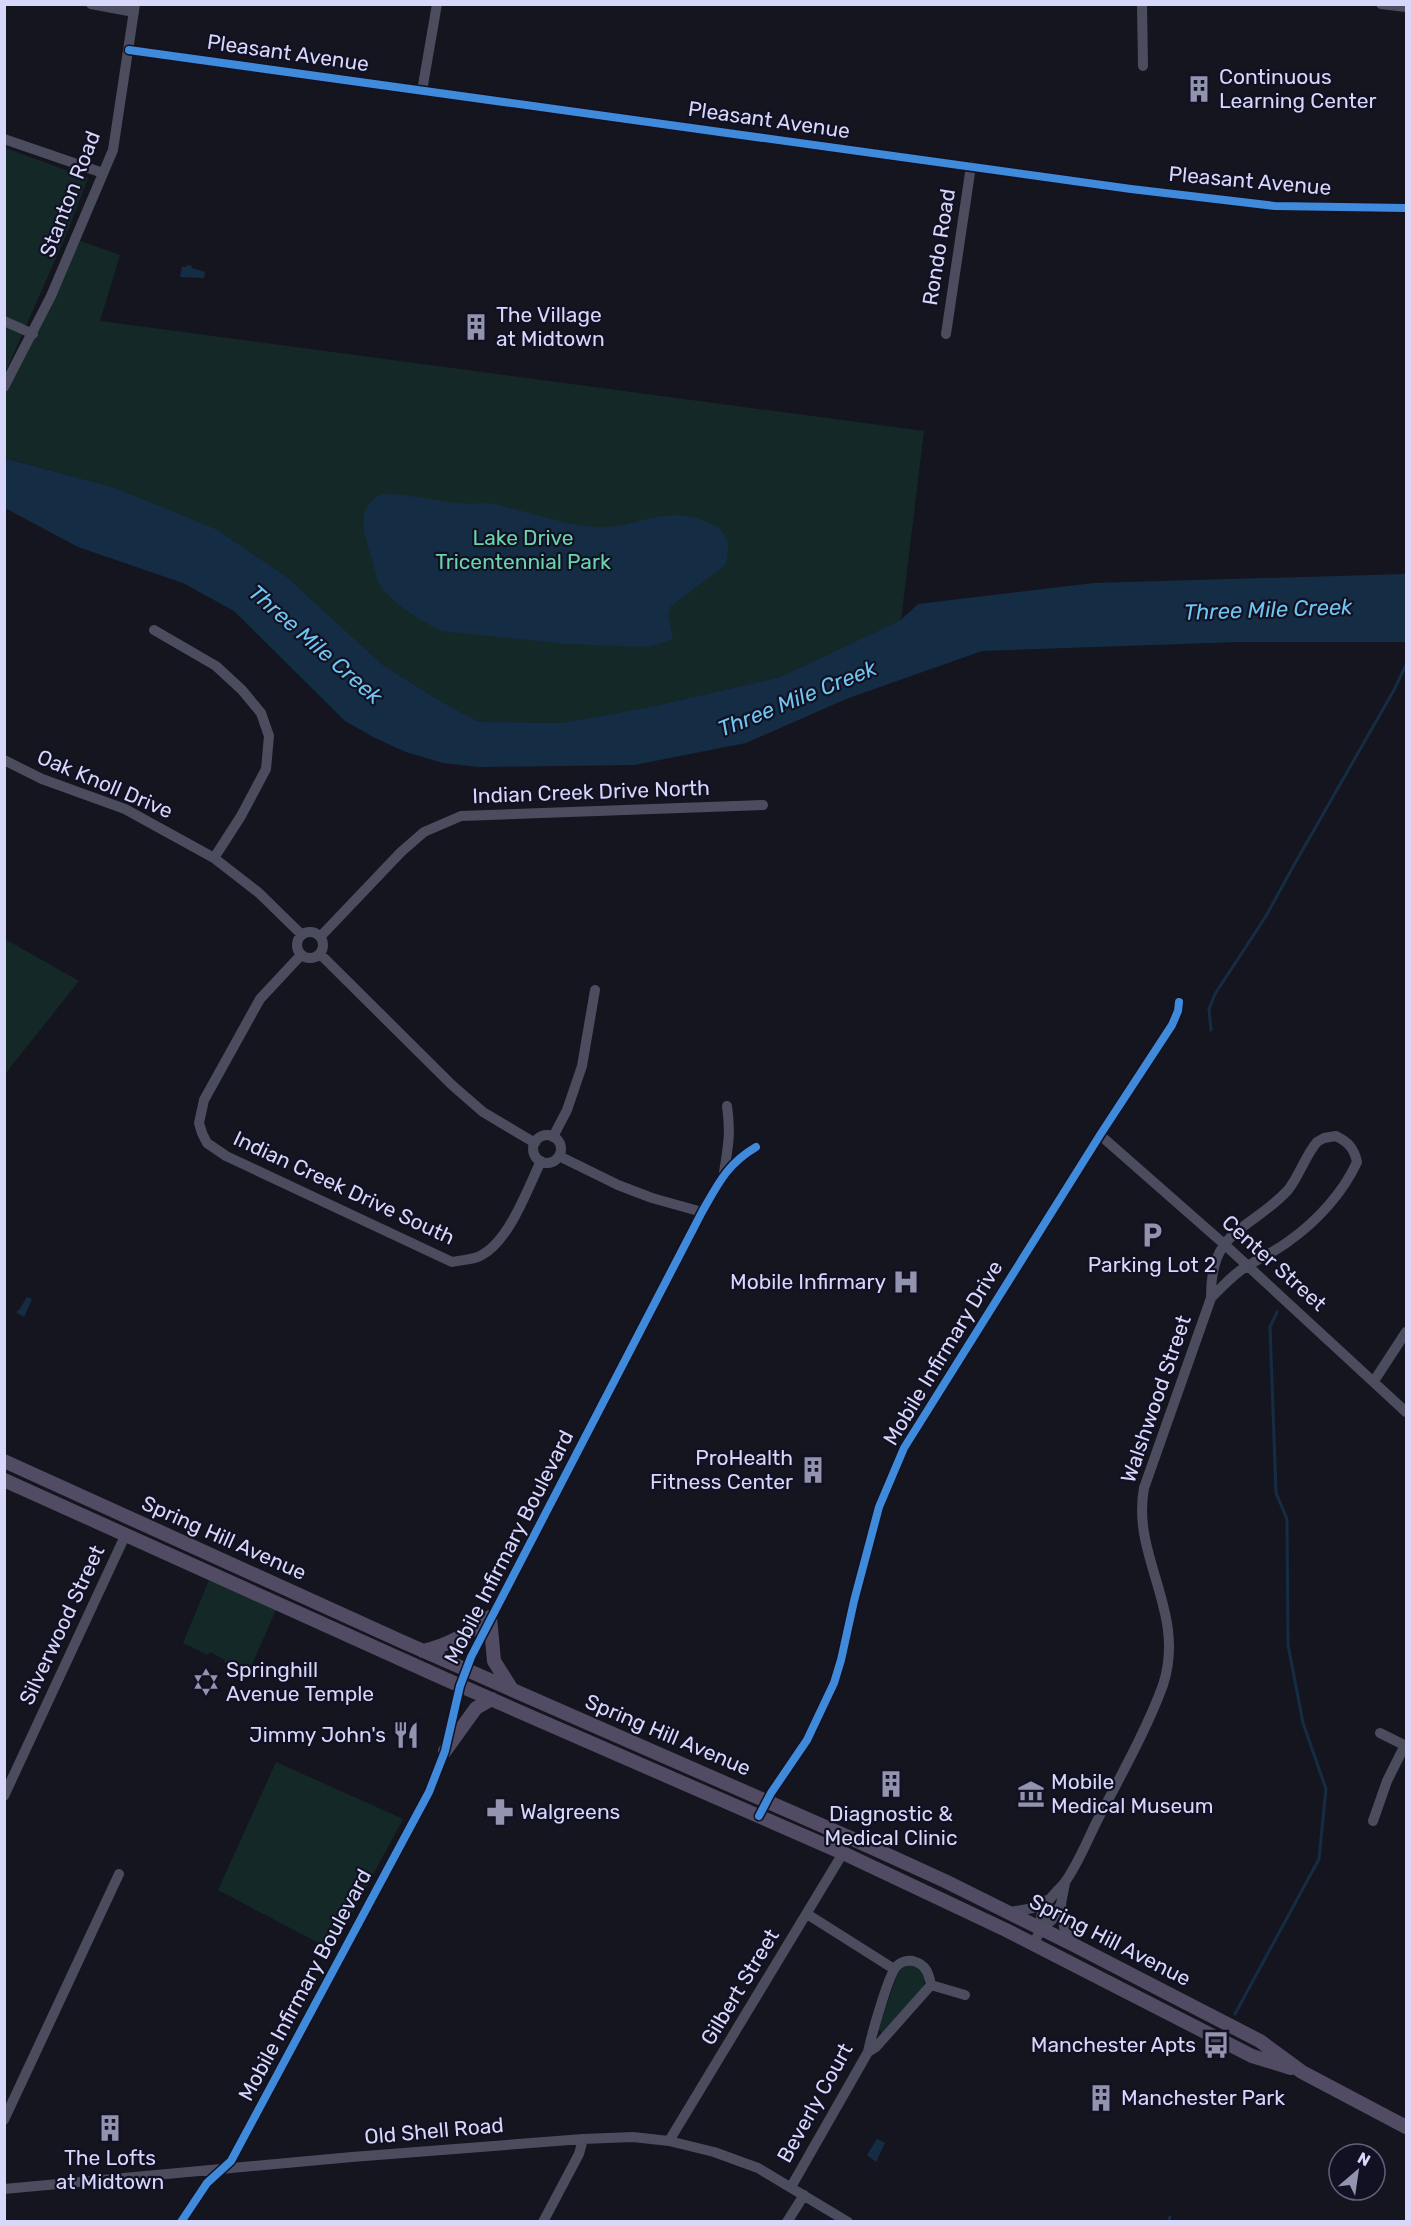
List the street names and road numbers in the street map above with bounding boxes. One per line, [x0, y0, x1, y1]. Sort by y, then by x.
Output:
street label: Pleasant Avenue [206, 29, 371, 76]
street label: Pleasant Avenue [687, 96, 852, 143]
street label: Stanton Road [34, 127, 105, 261]
street label: Pleasant Avenue [1168, 161, 1332, 200]
street label: Rondo Road [917, 187, 960, 307]
street label: Oak Knoll Drive [34, 744, 177, 823]
street label: Indian Creek Drive North [472, 775, 710, 808]
street label: Indian Creek Drive South [230, 1125, 459, 1250]
street label: Center Street [1217, 1209, 1332, 1316]
street label: Mobile Infirmary Drive [878, 1256, 1008, 1450]
street label: Walshwood Street [1115, 1312, 1196, 1486]
street label: Mobile Infirmary Boulevard [439, 1426, 578, 1668]
street label: Spring Hill Avenue [138, 1490, 310, 1585]
street label: Silverwood Street [14, 1541, 109, 1709]
street label: Spring Hill Avenue [582, 1688, 755, 1781]
street label: Mobile Infirmary Boulevard [233, 1865, 376, 2105]
street label: Spring Hill Avenue [1025, 1888, 1195, 1991]
street label: Gilbert Street [695, 1924, 784, 2049]
street label: Beverly Court [771, 2039, 858, 2167]
street label: Old Shell Road [363, 2112, 505, 2149]

